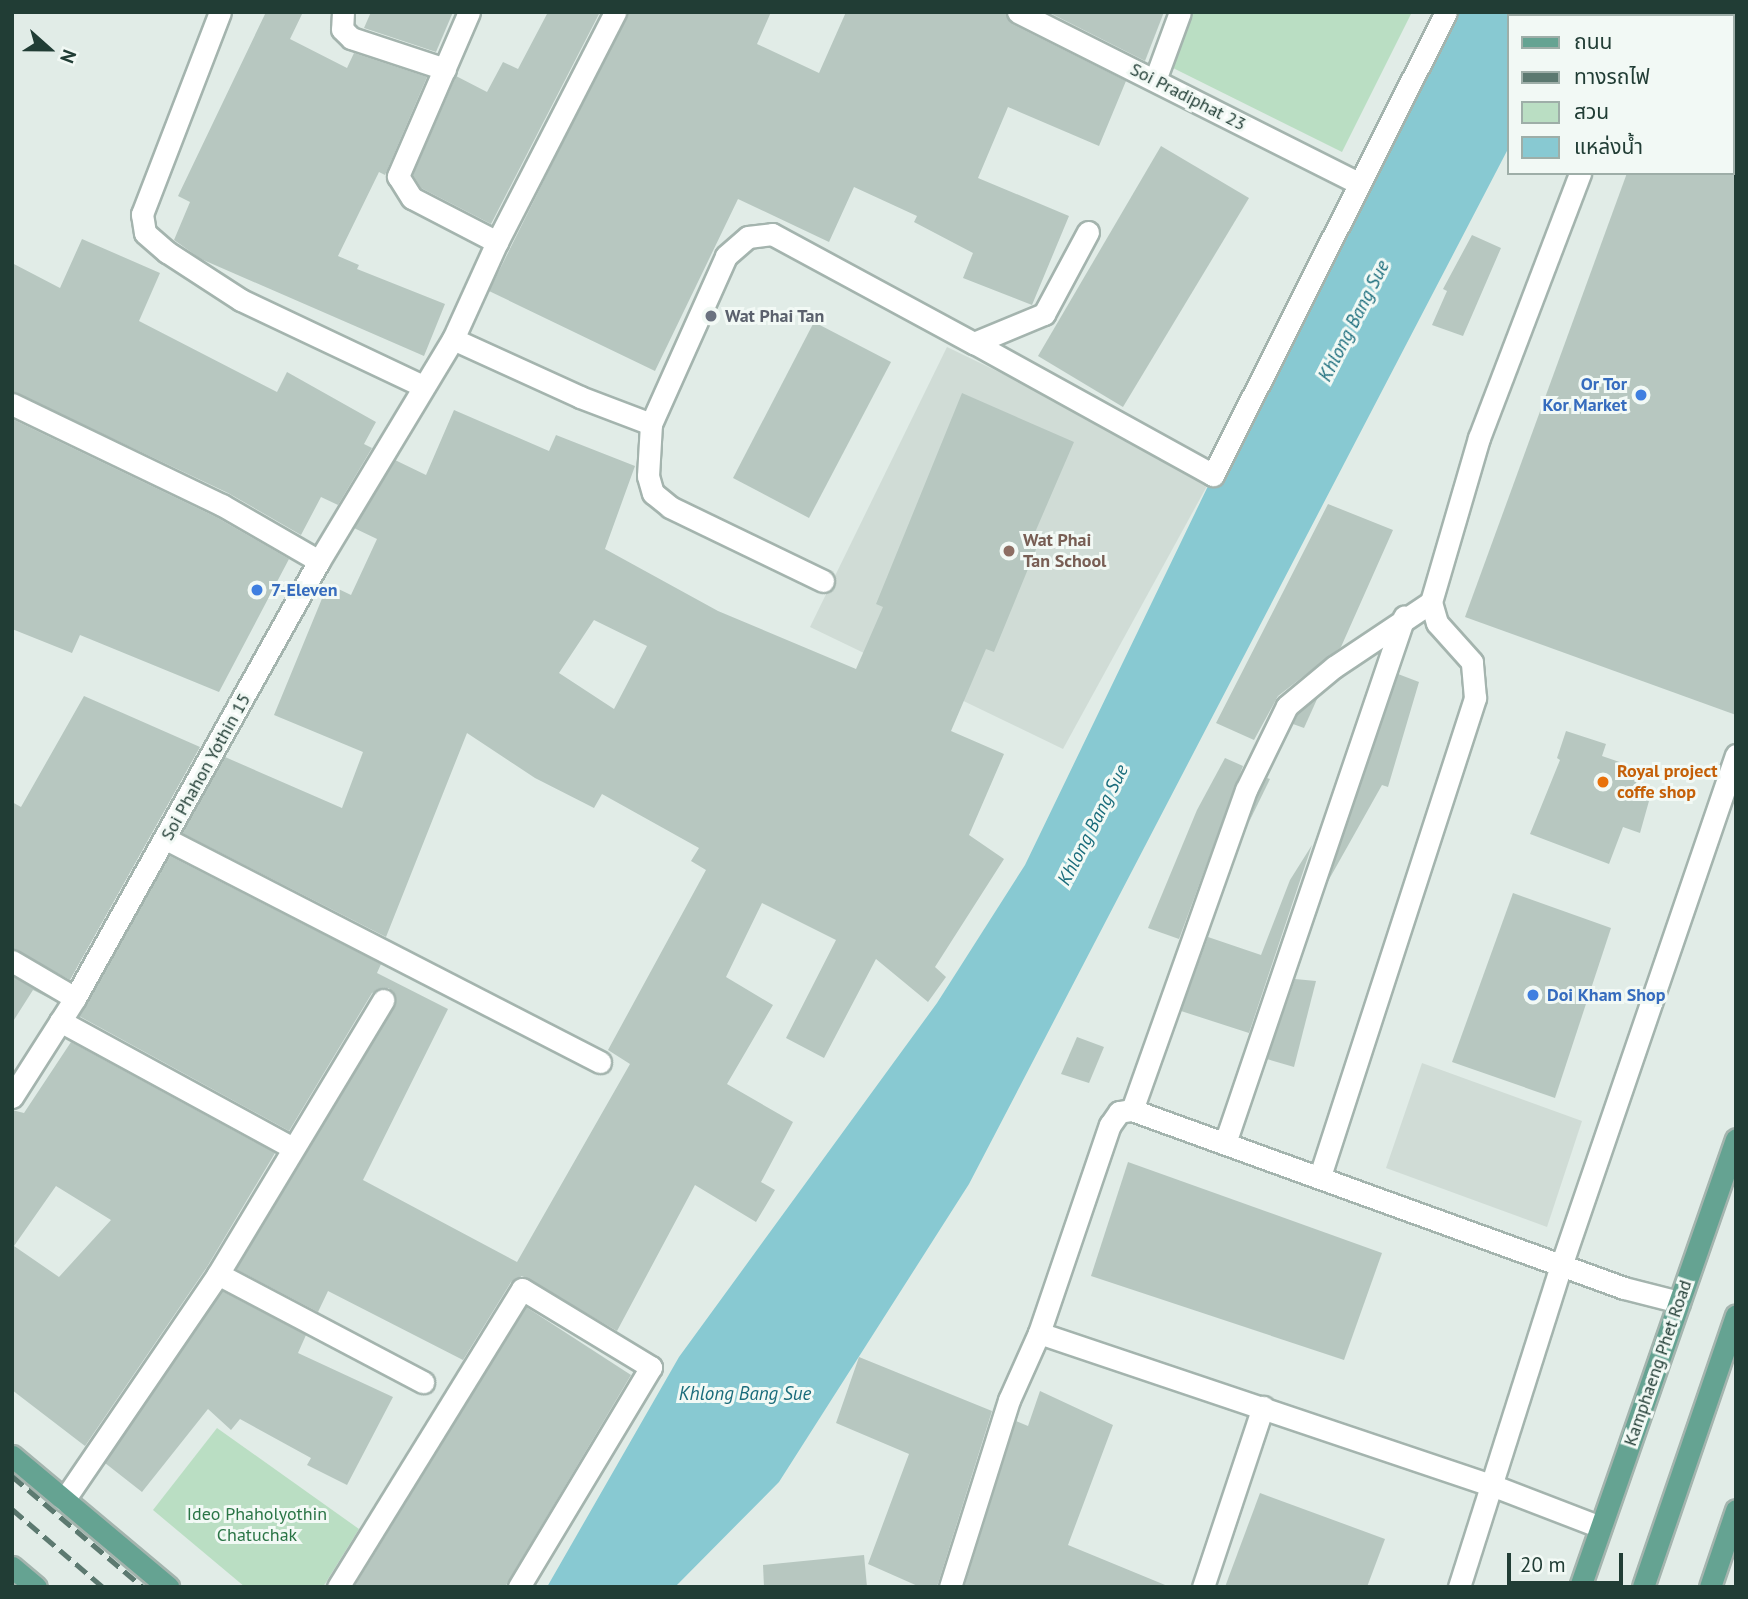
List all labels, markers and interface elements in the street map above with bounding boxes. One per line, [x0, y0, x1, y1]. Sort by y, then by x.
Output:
north arrow [14, 14, 84, 84]
legend [1506, 14, 1734, 175]
text: ถนน [1574, 28, 1612, 55]
text: N [55, 46, 82, 67]
street label: Soi Pradiphat 23 [1127, 59, 1249, 135]
text: ทางรถไฟ [1574, 63, 1650, 90]
text: สวน [1574, 98, 1609, 125]
text: แหล่งน้ำ [1574, 133, 1643, 160]
water label: Khlong Bang Sue [1314, 257, 1394, 385]
place label: Wat Phai Tan [725, 305, 825, 327]
marker: Wat Phai Tan [703, 308, 719, 324]
place label: Or Tor Kor Market [1542, 374, 1627, 416]
marker: Or Tor Kor Market [1633, 387, 1649, 403]
place label: Wat Phai Tan School [1023, 530, 1106, 572]
marker: Wat Phai Tan School [1001, 543, 1017, 559]
place label: 7-Eleven [271, 579, 338, 601]
marker: 7-Eleven [249, 582, 265, 598]
street label: Soi Phahon Yothin 15 [157, 690, 255, 844]
water label: Khlong Bang Sue [1053, 761, 1133, 889]
place label: Royal project coffe shop [1617, 761, 1717, 804]
marker: Royal project coffe shop [1595, 774, 1611, 790]
place label: Doi Kham Shop [1547, 984, 1665, 1006]
marker: Doi Kham Shop [1525, 987, 1541, 1003]
street label: Kamphaeng Phet Road [1619, 1277, 1697, 1449]
water label: Khlong Bang Sue [679, 1383, 811, 1405]
park label: Ideo Phaholyothin Chatuchak [187, 1504, 327, 1546]
scale bar [1510, 1540, 1626, 1584]
text: 20 m [1520, 1551, 1566, 1578]

